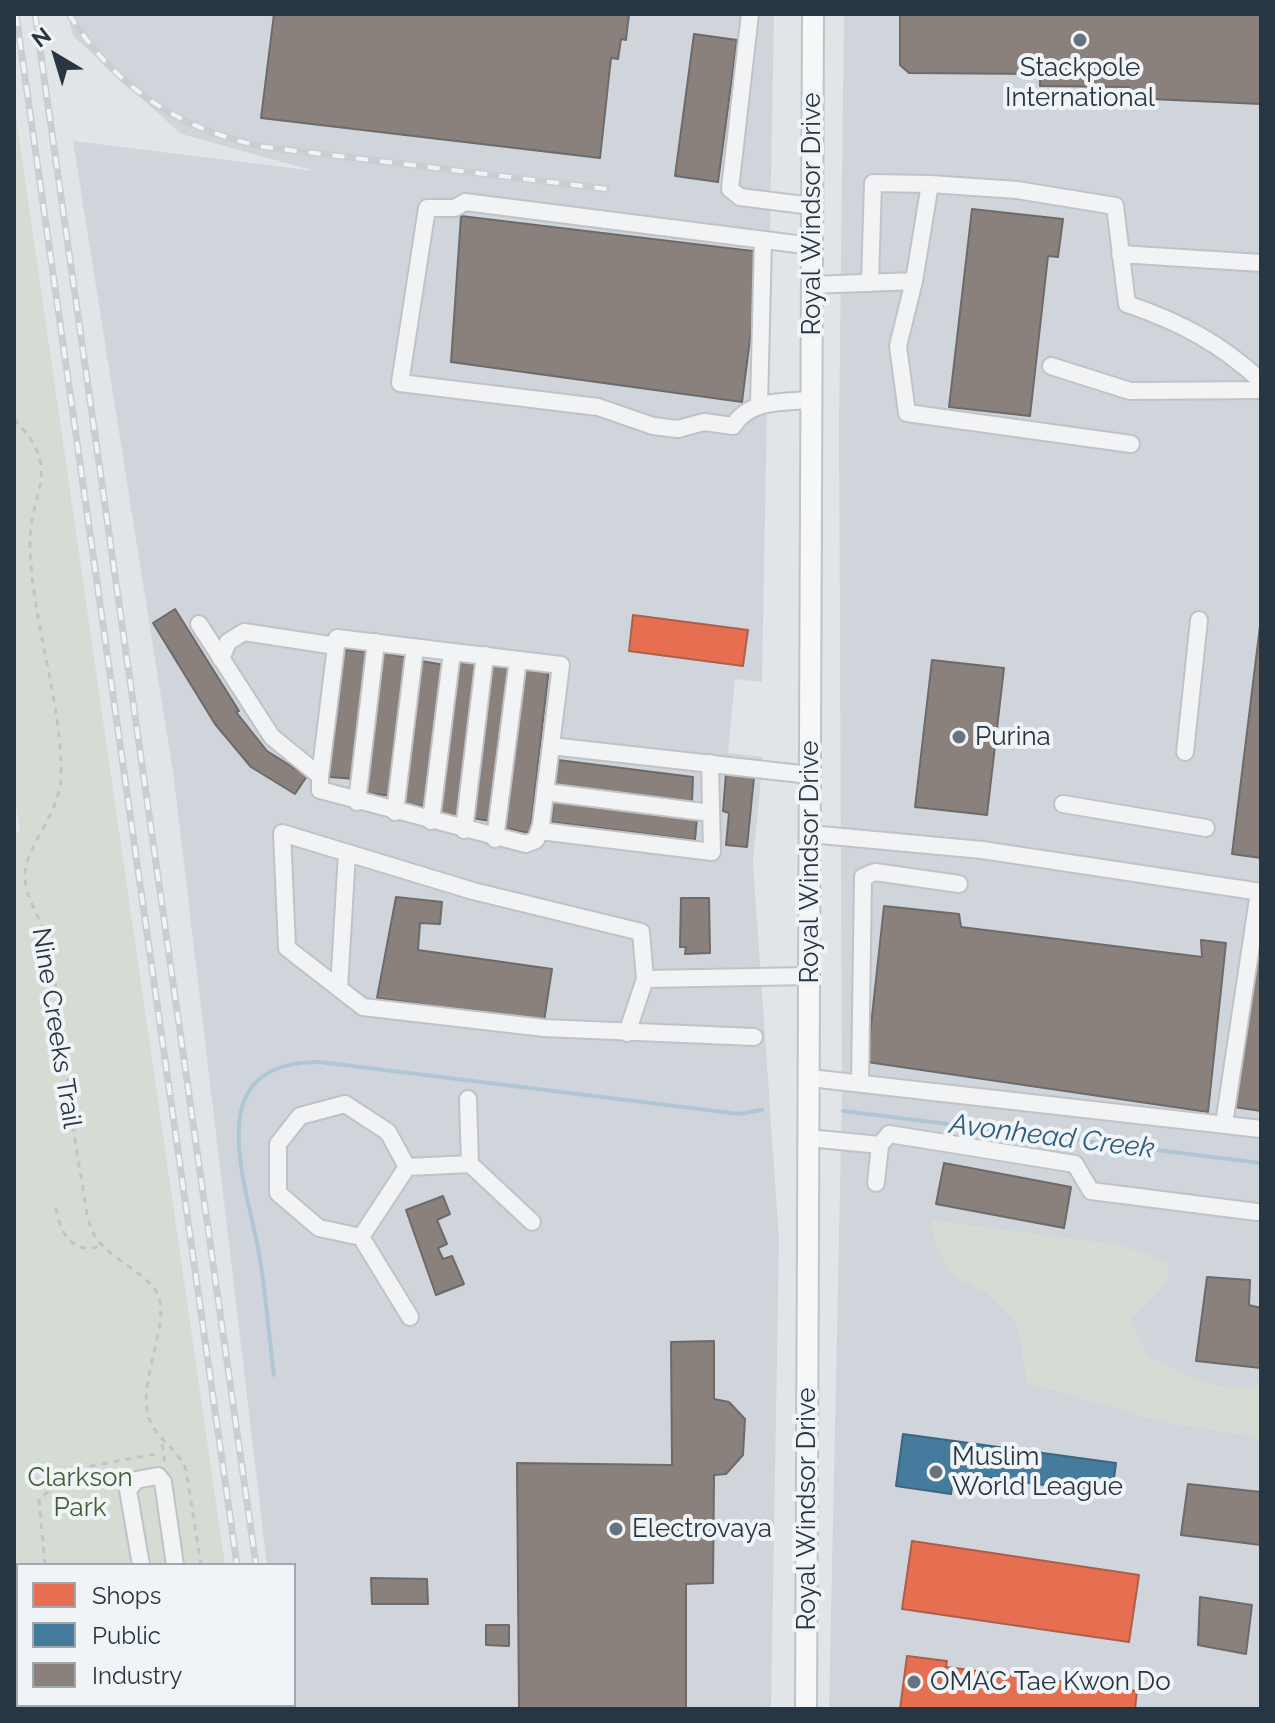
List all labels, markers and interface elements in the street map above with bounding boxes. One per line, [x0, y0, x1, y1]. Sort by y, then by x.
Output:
north arrow [16, 16, 96, 96]
text: N [27, 22, 56, 53]
marker: Stackpole International [1071, 31, 1089, 49]
place label: Stackpole International [1005, 52, 1155, 114]
street label: Royal Windsor Drive [796, 92, 828, 336]
place label: Purina [975, 721, 1051, 753]
marker: Purina [950, 728, 968, 746]
street label: Royal Windsor Drive [794, 740, 826, 984]
street label: Nine Creeks Trail [25, 926, 87, 1130]
water label: Avonhead Creek [948, 1108, 1156, 1166]
street label: Royal Windsor Drive [791, 1387, 823, 1631]
place label: Muslim World League [952, 1441, 1123, 1502]
park label: Clarkson Park [27, 1462, 133, 1524]
marker: Muslim World League [927, 1463, 945, 1481]
place label: Electrovaya [632, 1513, 772, 1545]
marker: Electrovaya [607, 1520, 625, 1538]
legend [16, 1563, 296, 1707]
text: Shops [92, 1581, 161, 1610]
text: Public [92, 1621, 161, 1650]
text: Industry [92, 1661, 182, 1690]
place label: OMAC Tae Kwon Do [930, 1666, 1171, 1698]
marker: OMAC Tae Kwon Do [905, 1673, 923, 1691]

